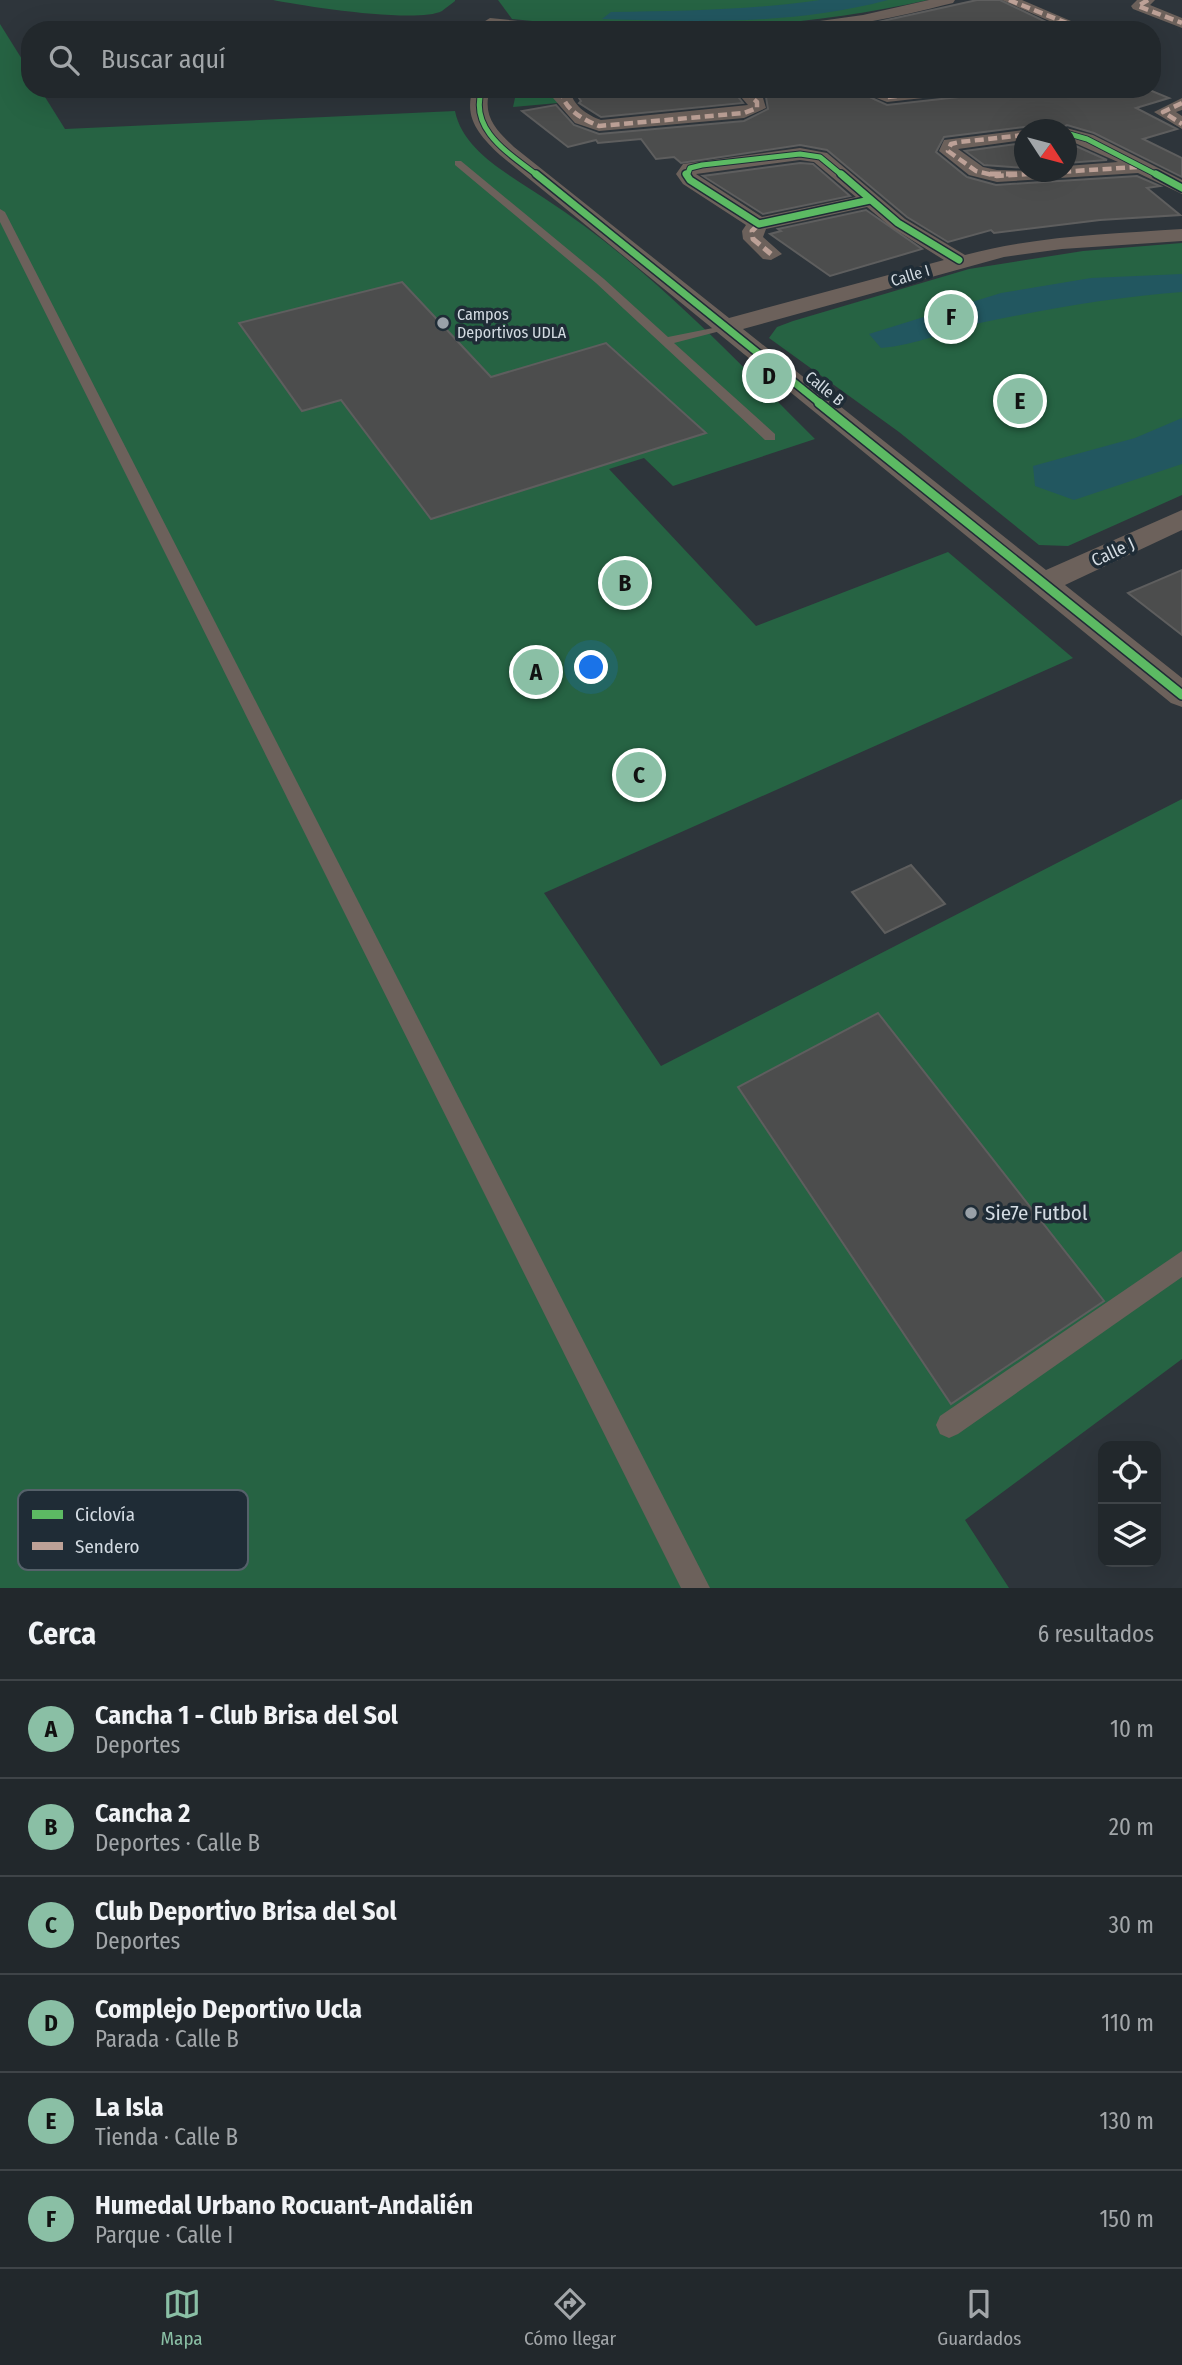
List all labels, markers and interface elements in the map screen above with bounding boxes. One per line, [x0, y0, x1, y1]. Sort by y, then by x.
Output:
search box [21, 21, 1161, 98]
icon: search [45, 41, 83, 79]
text: Buscar aquí [101, 44, 226, 75]
north arrow [1014, 119, 1077, 182]
street label: Calle I [888, 261, 932, 290]
pin: F [928, 291, 974, 343]
place label: Campos Deportivos UDLA [457, 305, 567, 342]
marker: Campos Deportivos UDLA [435, 315, 451, 331]
pin: D [746, 350, 792, 402]
street label: Calle B [801, 367, 848, 410]
pin: E [997, 375, 1043, 427]
street label: Calle J [1088, 533, 1138, 571]
pin: B [602, 557, 648, 609]
pin: A [513, 646, 559, 698]
your location [574, 650, 608, 684]
pin: C [616, 749, 662, 801]
place label: Sie7e Futbol [985, 1200, 1088, 1226]
marker: Sie7e Futbol [963, 1205, 979, 1221]
map controls [1098, 1441, 1161, 1567]
button: locate [1098, 1441, 1161, 1504]
legend [18, 1490, 248, 1570]
text: Ciclovía [75, 1503, 135, 1526]
button: layers [1098, 1504, 1161, 1567]
text: Sendero [75, 1535, 140, 1558]
text: Cerca [28, 1616, 96, 1652]
text: 6 resultados [1038, 1620, 1154, 1648]
text: Cancha 1 - Club Brisa del Sol [95, 1700, 398, 1731]
text: A [45, 1715, 57, 1743]
text: 10 m [1110, 1715, 1154, 1743]
text: Deportes [95, 1731, 180, 1759]
text: Cancha 2 [95, 1798, 190, 1829]
text: B [45, 1813, 57, 1841]
text: 20 m [1109, 1813, 1154, 1841]
text: Deportes · Calle B [95, 1829, 260, 1857]
text: Club Deportivo Brisa del Sol [95, 1896, 397, 1927]
text: C [45, 1911, 57, 1939]
text: 30 m [1109, 1911, 1154, 1939]
text: Deportes [95, 1927, 180, 1955]
text: Complejo Deportivo Ucla [95, 1994, 362, 2025]
text: D [44, 2009, 58, 2037]
text: 110 m [1101, 2009, 1154, 2037]
text: Parada · Calle B [95, 2025, 239, 2053]
text: La Isla [95, 2092, 164, 2123]
text: E [46, 2107, 56, 2135]
text: 130 m [1100, 2107, 1154, 2135]
text: Tienda · Calle B [95, 2123, 238, 2151]
text: Humedal Urbano Rocuant-Andalién [95, 2190, 473, 2221]
text: F [46, 2205, 56, 2233]
text: 150 m [1099, 2205, 1154, 2233]
text: Parque · Calle I [95, 2221, 233, 2249]
tab: Mapa [161, 2285, 203, 2350]
tab: Cómo llegar [524, 2285, 616, 2350]
tab: Guardados [937, 2285, 1021, 2350]

